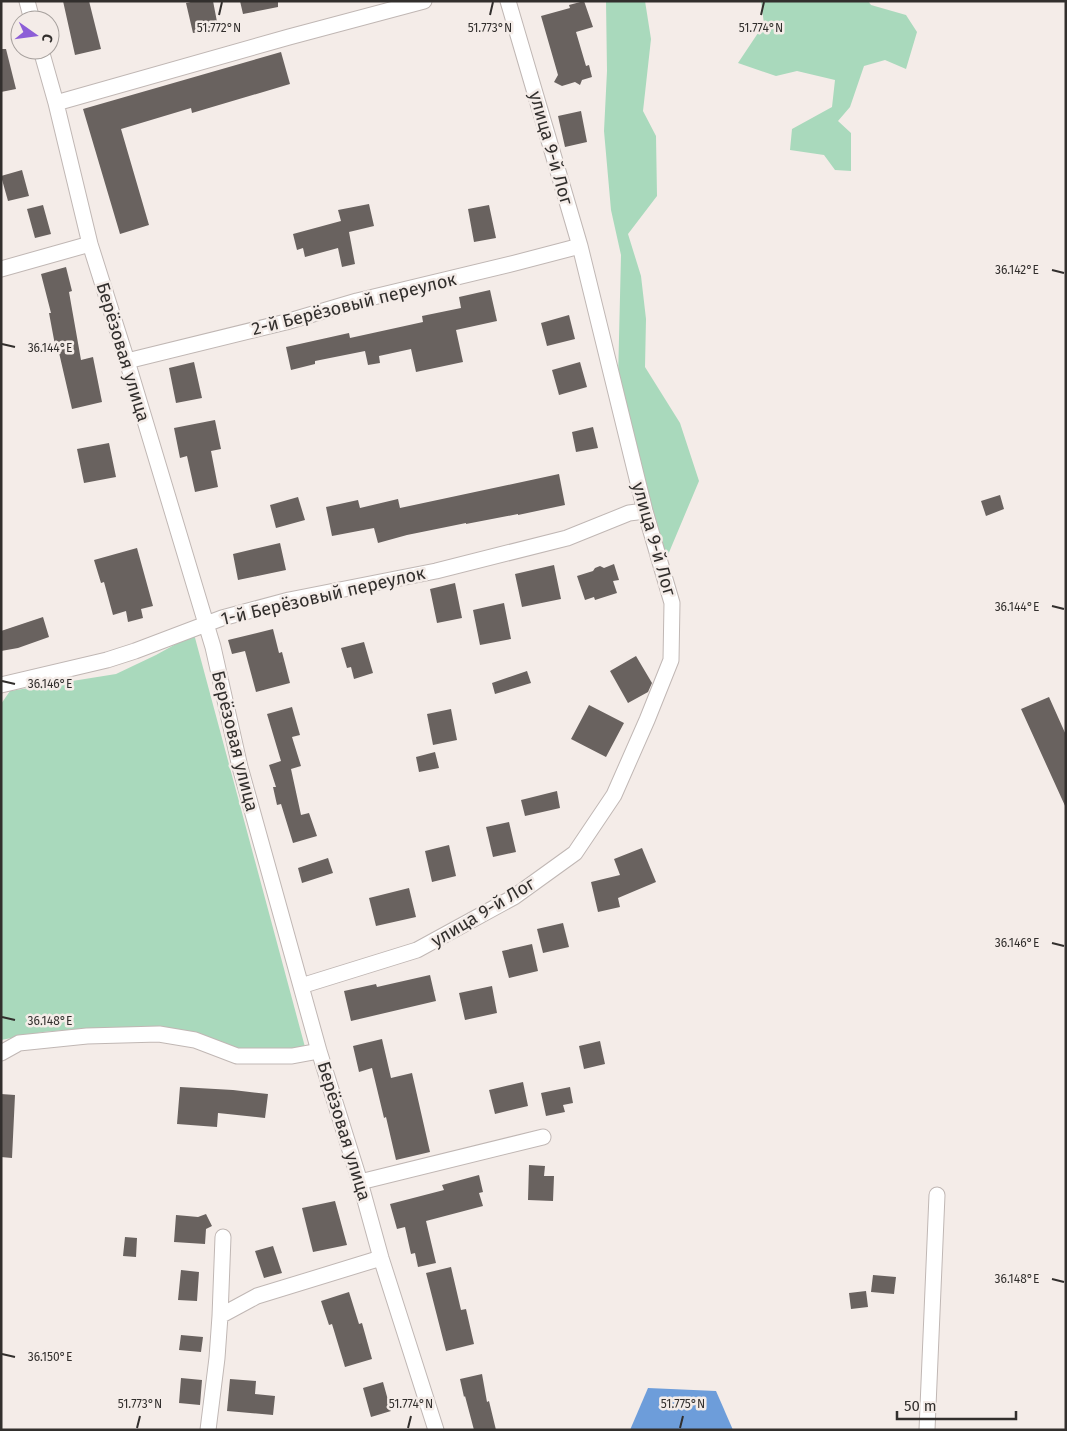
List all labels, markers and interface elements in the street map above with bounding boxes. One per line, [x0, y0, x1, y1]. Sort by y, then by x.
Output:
north arrow [10, 10, 60, 60]
text: 51.772°N [197, 21, 241, 35]
text: 51.773°N [468, 21, 512, 35]
text: 51.774°N [739, 21, 783, 35]
text: С [38, 32, 56, 44]
street label: улица 9-й Лог [524, 89, 578, 208]
text: 36.142°E [995, 263, 1039, 277]
street label: 2-й Берёзовый переулок [249, 268, 459, 340]
street label: Берёзовая улица [91, 280, 155, 424]
text: 36.144°E [28, 341, 72, 355]
street label: улица 9-й Лог [627, 480, 681, 599]
street label: 1-й Берёзовый переулок [219, 562, 428, 630]
text: 36.144°E [995, 600, 1039, 614]
street label: Берёзовая улица [207, 668, 263, 814]
text: 36.146°E [28, 677, 72, 691]
street label: улица 9-й Лог [427, 872, 539, 952]
text: 36.146°E [995, 936, 1039, 950]
text: 36.148°E [28, 1014, 72, 1028]
street label: Берёзовая улица [312, 1059, 376, 1203]
text: 36.148°E [995, 1272, 1039, 1286]
text: 36.150°E [28, 1350, 72, 1364]
scale bar [897, 1388, 1016, 1420]
text: 51.773°N [118, 1397, 162, 1411]
text: 51.774°N [389, 1397, 433, 1411]
text: 51.775°N [661, 1397, 705, 1411]
text: 50 m [904, 1397, 937, 1415]

